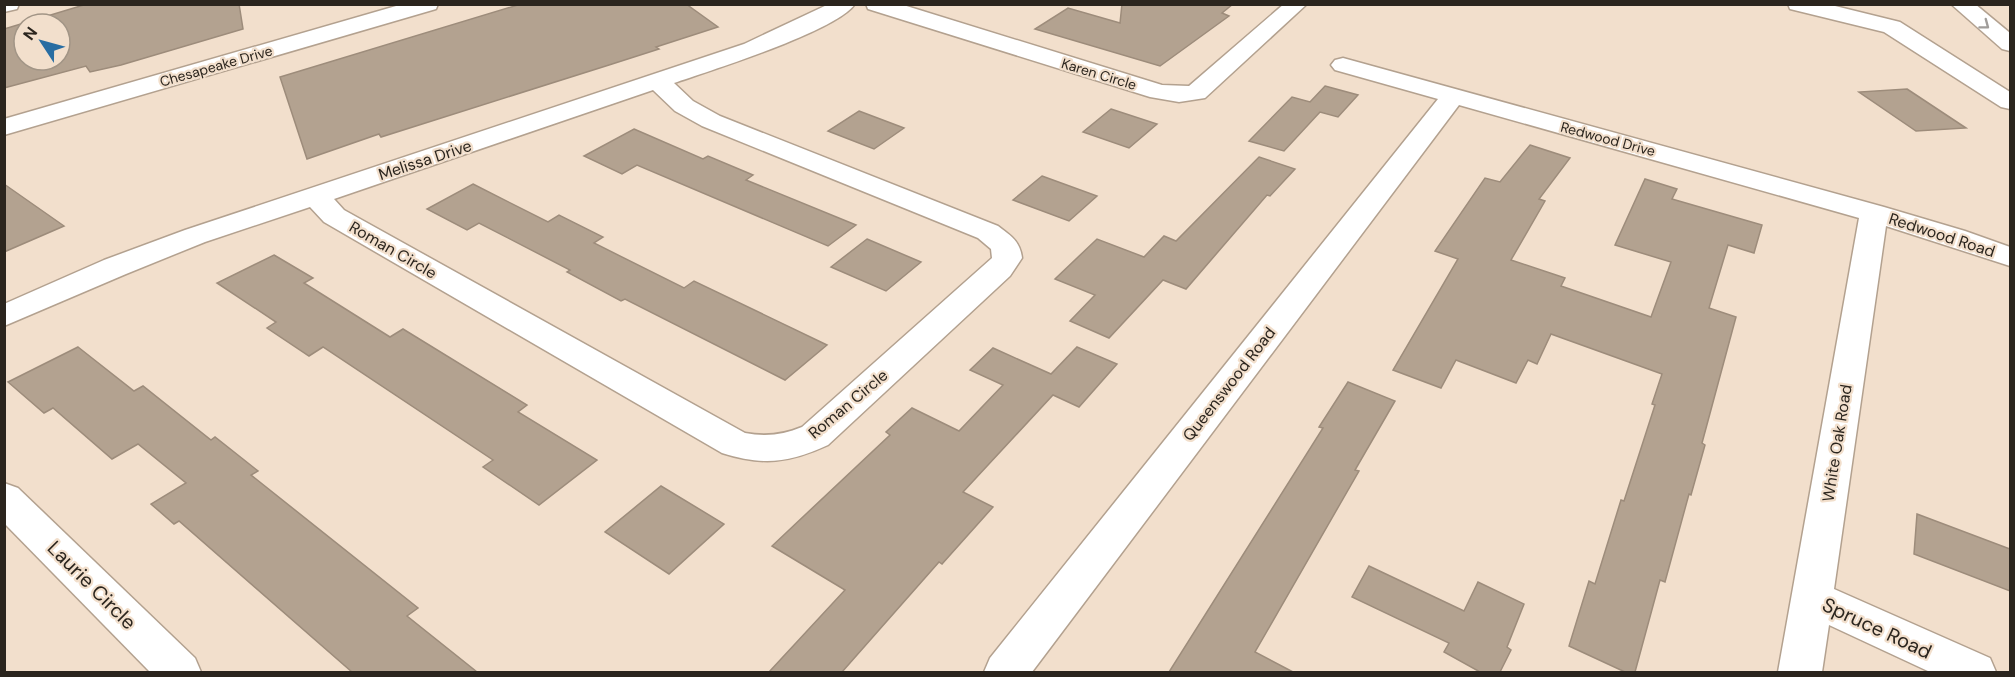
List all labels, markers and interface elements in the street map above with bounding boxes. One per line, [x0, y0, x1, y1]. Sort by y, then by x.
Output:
north arrow [12, 12, 72, 72]
one-way arrow [1979, 17, 1990, 28]
text: N [18, 23, 42, 44]
street label: Chesapeake Drive [158, 41, 274, 91]
street label: Karen Circle [1059, 54, 1139, 94]
street label: Redwood Drive [1559, 118, 1657, 160]
street label: Melissa Drive [376, 135, 474, 185]
street label: Redwood Road [1886, 208, 1998, 262]
street label: Roman Circle [345, 216, 441, 284]
street label: Queenswood Road [1178, 323, 1280, 445]
street label: Roman Circle [804, 365, 892, 443]
street label: White Oak Road [1817, 383, 1857, 503]
street label: Laurie Circle [42, 535, 142, 635]
street label: Spruce Road [1818, 591, 1936, 665]

